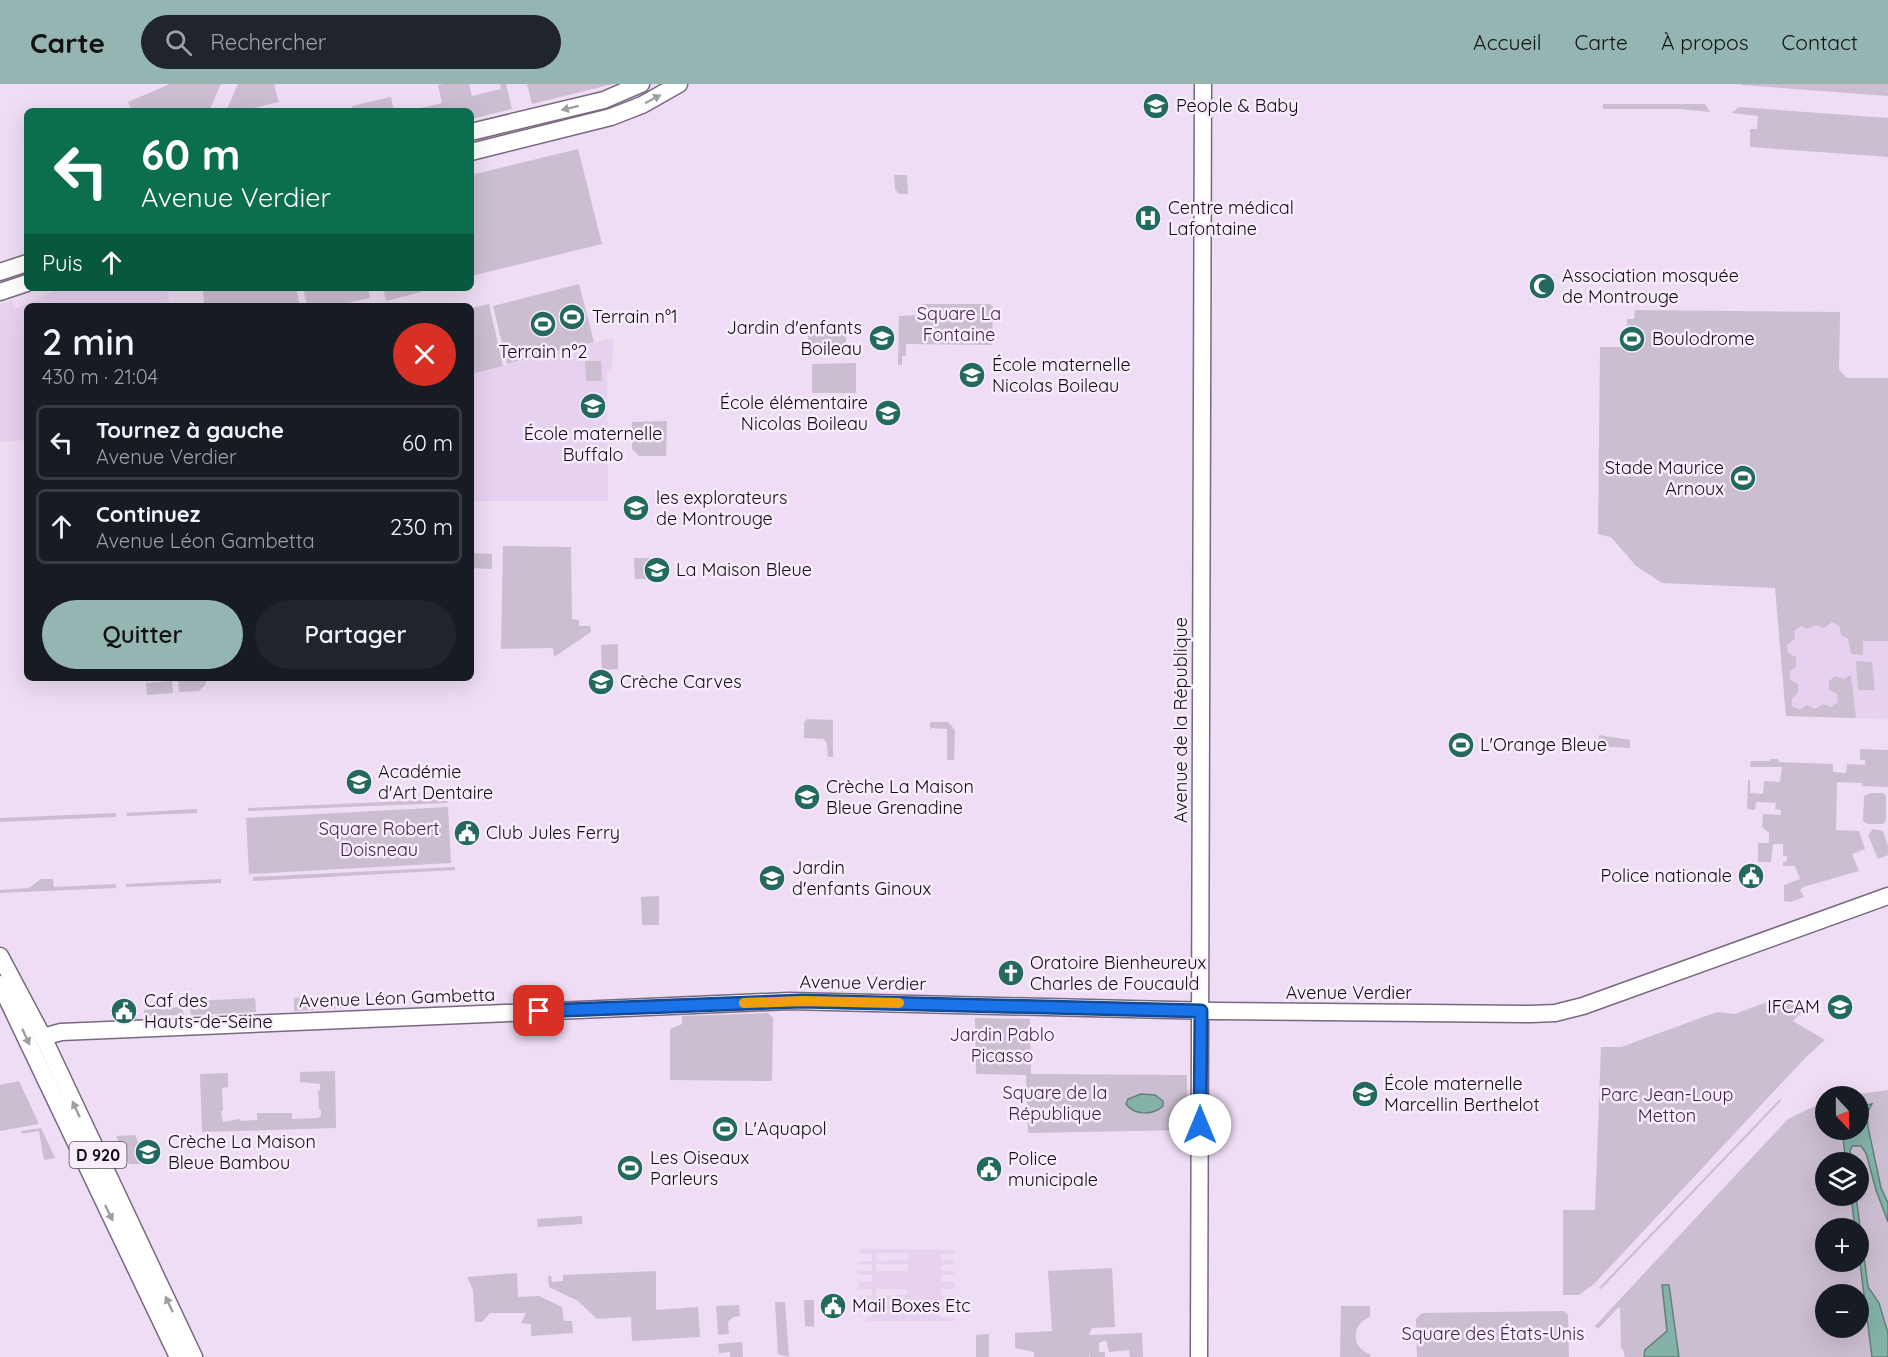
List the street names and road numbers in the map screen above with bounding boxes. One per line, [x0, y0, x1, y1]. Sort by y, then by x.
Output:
street label: Avenue de la République [1169, 617, 1192, 823]
street label: Avenue Verdier [800, 970, 927, 995]
street label: Avenue Verdier [1286, 981, 1412, 1004]
street label: Avenue Léon Gambetta [298, 983, 496, 1012]
road number: D 920 [70, 1142, 126, 1168]

